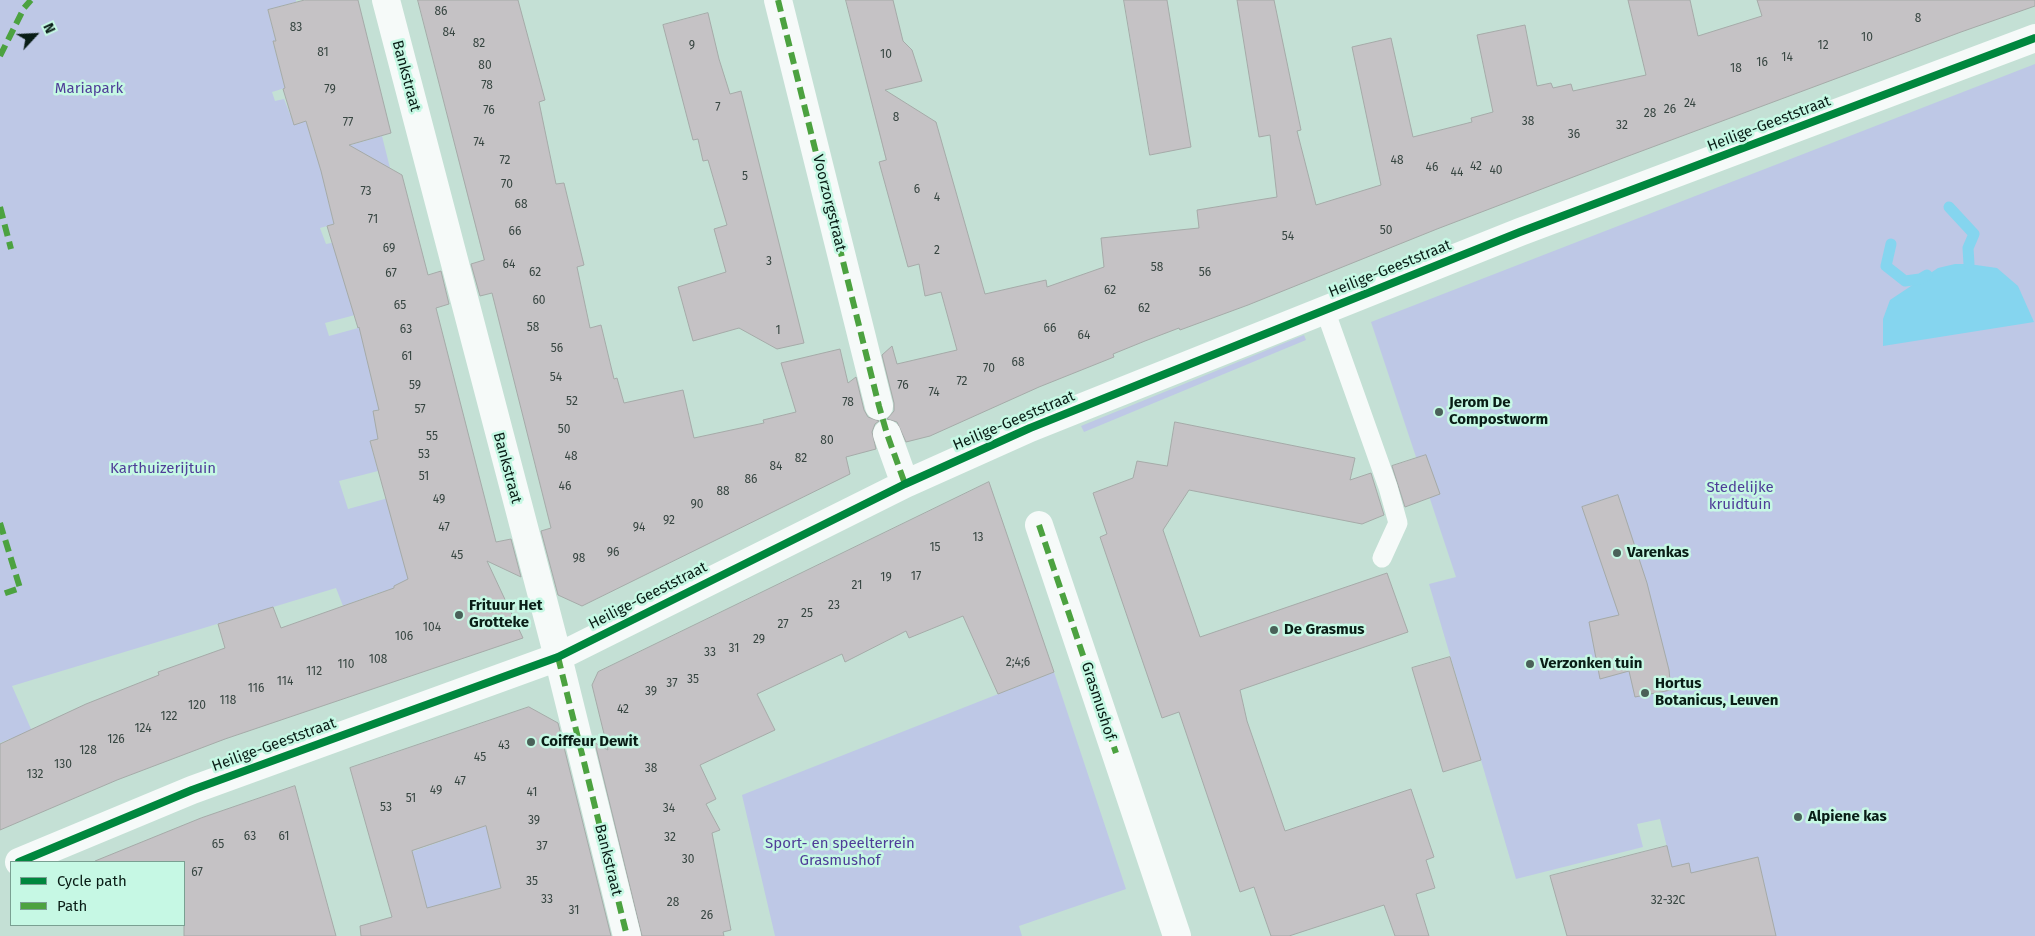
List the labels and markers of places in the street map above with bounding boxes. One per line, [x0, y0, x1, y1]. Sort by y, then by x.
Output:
place label: Jerom De Compostworm [1449, 394, 1548, 429]
marker: Jerom De Compostworm [1433, 406, 1445, 418]
place label: Varenkas [1627, 544, 1689, 562]
marker: Varenkas [1611, 547, 1623, 559]
place label: Frituur Het Grotteke [469, 597, 543, 632]
marker: Frituur Het Grotteke [453, 609, 465, 621]
place label: De Grasmus [1284, 621, 1365, 639]
marker: De Grasmus [1268, 624, 1280, 636]
place label: Verzonken tuin [1540, 655, 1642, 673]
marker: Verzonken tuin [1524, 658, 1536, 670]
place label: Hortus Botanicus, Leuven [1655, 675, 1778, 710]
marker: Hortus Botanicus, Leuven [1639, 687, 1651, 699]
place label: Coiffeur Dewit [541, 733, 639, 751]
marker: Coiffeur Dewit [525, 736, 537, 748]
place label: Alpiene kas [1808, 808, 1887, 826]
marker: Alpiene kas [1792, 811, 1804, 823]

